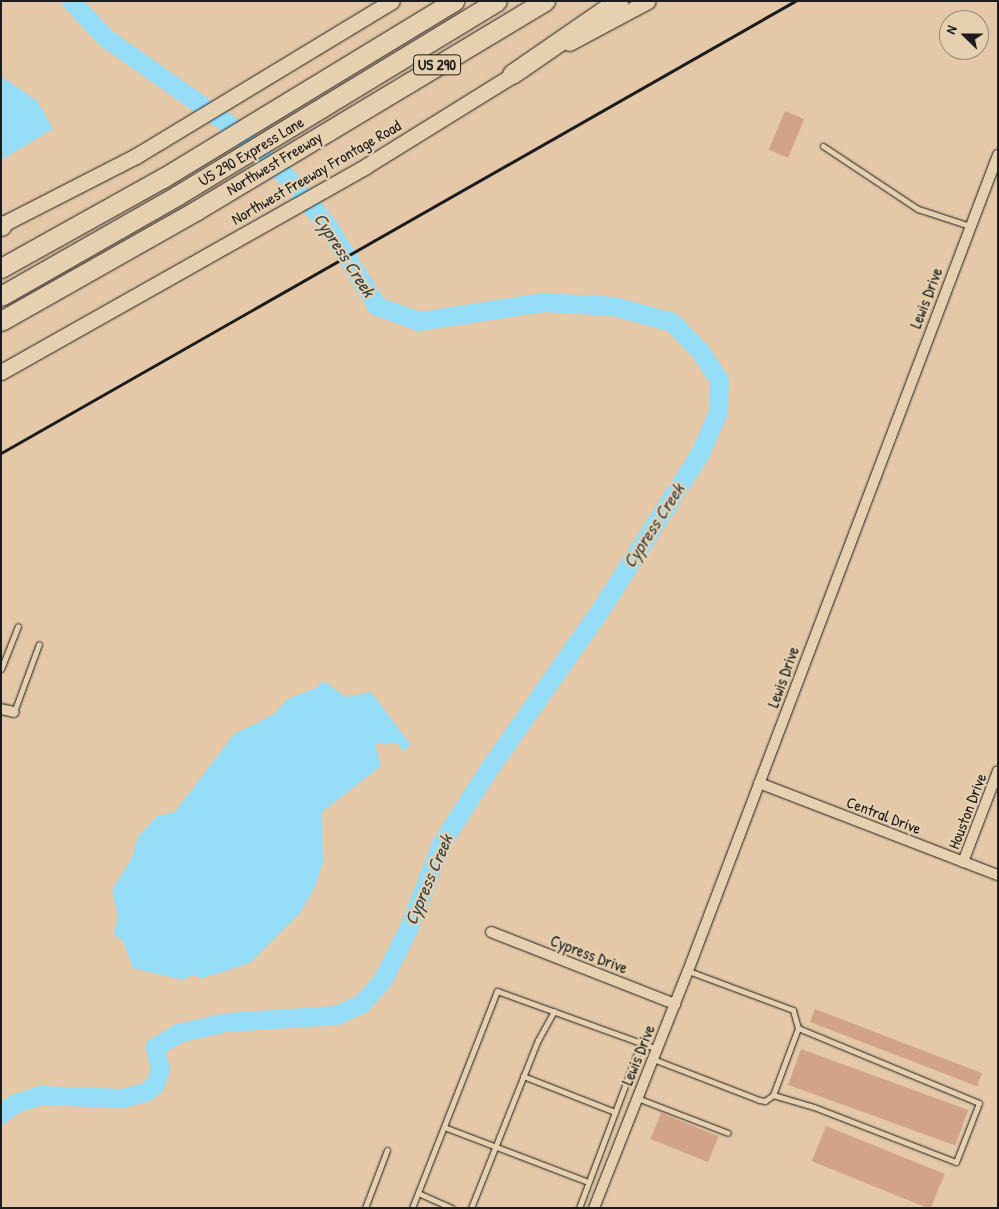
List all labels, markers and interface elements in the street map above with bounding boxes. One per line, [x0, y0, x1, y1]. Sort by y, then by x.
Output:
north arrow [939, 10, 989, 60]
text: N [940, 23, 961, 37]
road number: US 290 [412, 52, 462, 78]
street label: US 290 Express Lane [195, 112, 307, 190]
street label: Northwest Freeway Frontage Road [228, 116, 404, 228]
street label: Northwest Freeway [223, 127, 325, 199]
water label: Cypress Creek [309, 209, 379, 301]
street label: Lewis Drive [906, 265, 946, 331]
water label: Cypress Creek [619, 480, 689, 572]
street label: Lewis Drive [763, 644, 803, 710]
street label: Houston Drive [944, 770, 990, 852]
street label: Central Drive [844, 792, 924, 838]
water label: Cypress Creek [400, 832, 458, 928]
street label: Cypress Drive [548, 931, 630, 977]
street label: Lewis Drive [617, 1022, 659, 1088]

